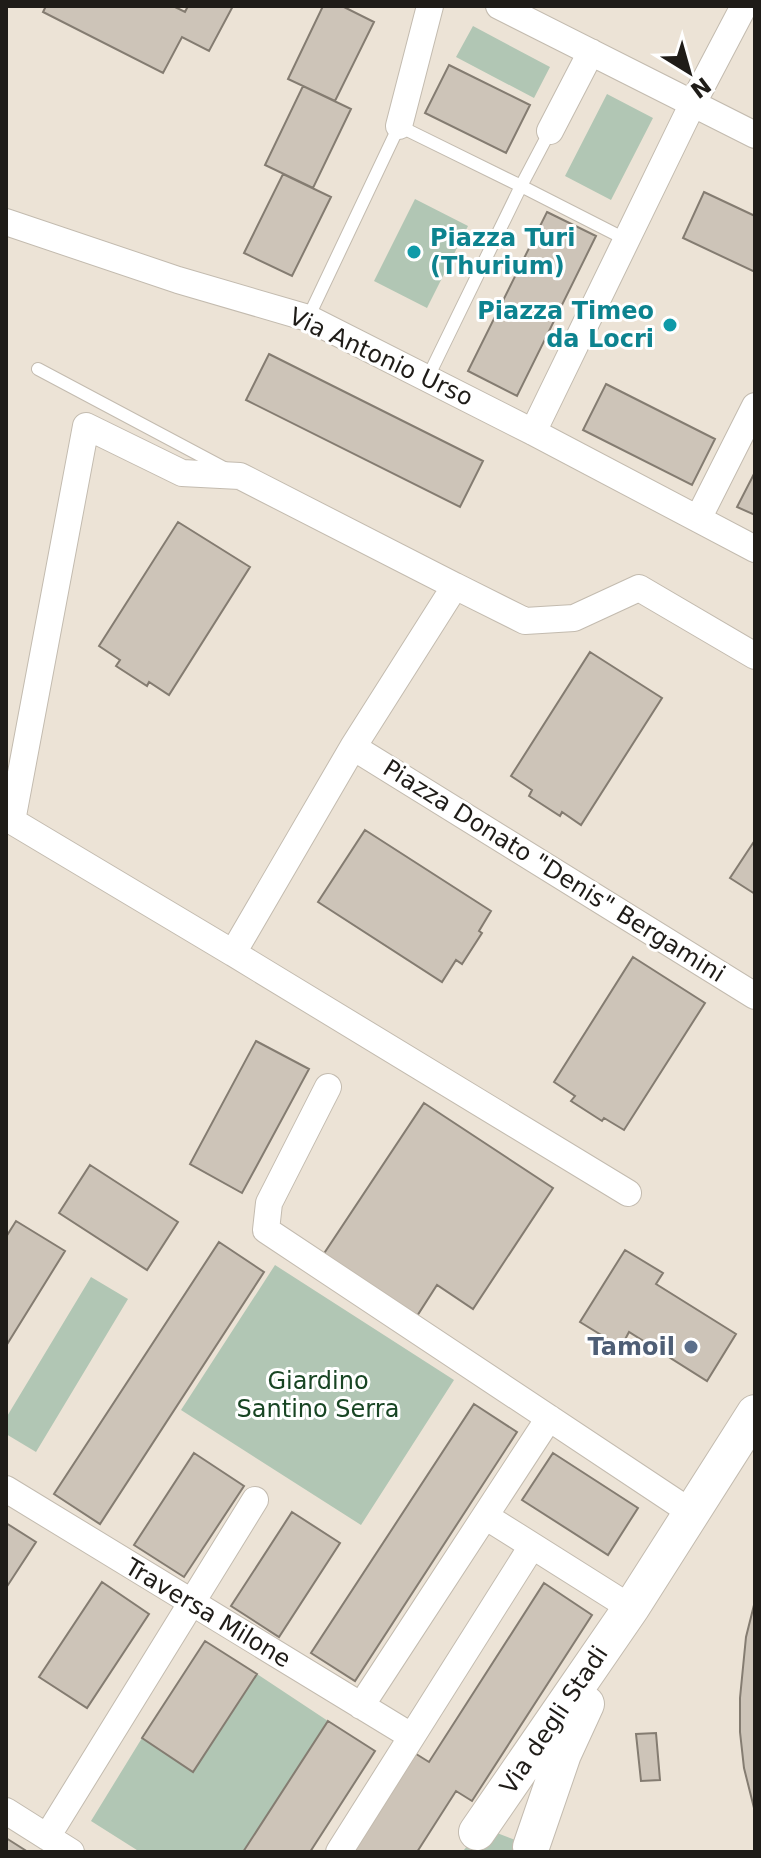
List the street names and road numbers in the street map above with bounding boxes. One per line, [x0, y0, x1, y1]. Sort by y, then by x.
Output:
street label: Via Antonio Urso [285, 302, 477, 412]
street label: Piazza Donato "Denis" Bergamini [378, 754, 730, 988]
street label: Traversa Milone [119, 1552, 296, 1673]
street label: Via degli Stadi [494, 1641, 614, 1799]

